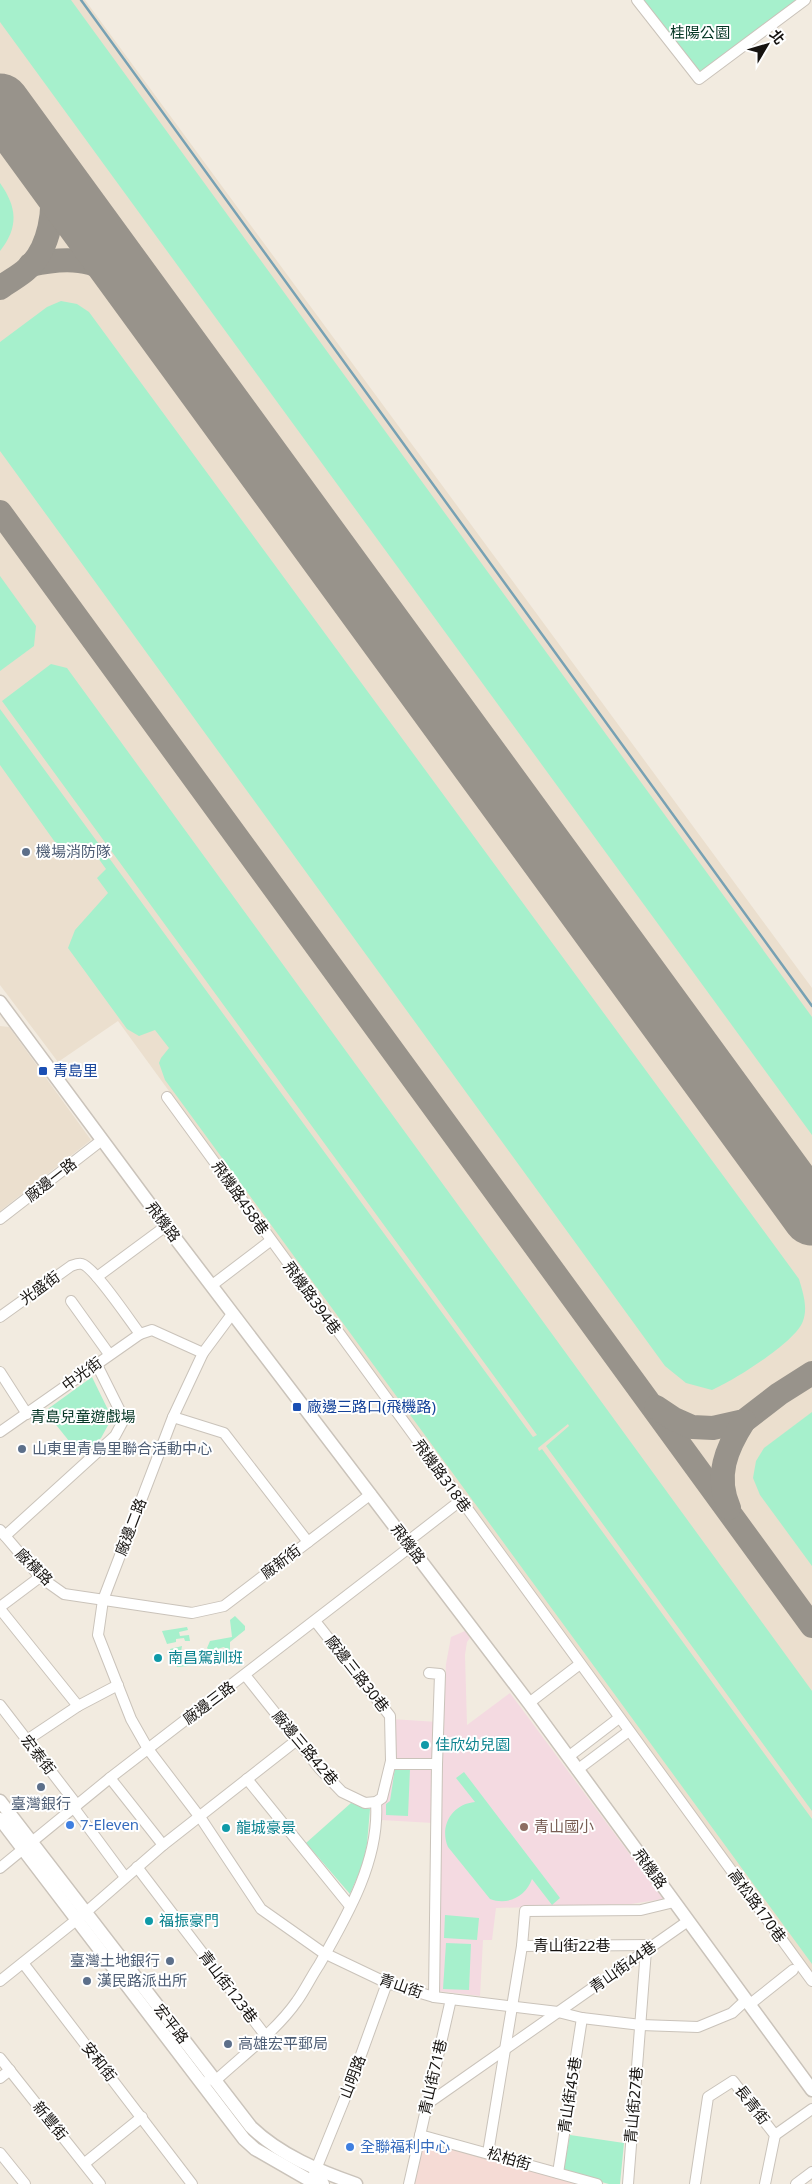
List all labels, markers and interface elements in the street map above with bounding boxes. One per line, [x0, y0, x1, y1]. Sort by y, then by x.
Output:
north arrow [742, 20, 792, 70]
park label: 桂陽公園 [670, 22, 730, 42]
text: 北 [766, 25, 789, 48]
place label: 機場消防隊 [36, 841, 111, 861]
marker: 機場消防隊 [20, 846, 32, 858]
place label: 青島里 [53, 1060, 98, 1080]
marker: 青島里 [37, 1065, 49, 1077]
street label: 廠邊一路 [21, 1153, 80, 1206]
street label: 飛機路458巷 [208, 1157, 274, 1238]
street label: 飛機路 [142, 1197, 185, 1245]
street label: 飛機路394巷 [280, 1257, 346, 1338]
street label: 光盛街 [15, 1266, 63, 1309]
street label: 中光街 [57, 1352, 105, 1395]
place label: 廠邊三路口(飛機路) [307, 1396, 436, 1416]
marker: 廠邊三路口(飛機路) [291, 1401, 303, 1413]
park label: 青島兒童遊戲場 [30, 1406, 136, 1426]
street label: 飛機路318巷 [410, 1435, 476, 1516]
place label: 山東里青島里聯合活動中心 [32, 1438, 212, 1458]
marker: 山東里青島里聯合活動中心 [16, 1443, 28, 1455]
street label: 廠邊二路 [110, 1495, 150, 1558]
street label: 飛機路 [387, 1519, 430, 1567]
street label: 廠新街 [256, 1540, 304, 1583]
street label: 廠橫路 [12, 1543, 58, 1589]
street label: 廠邊三路30巷 [322, 1631, 394, 1716]
place label: 南昌駕訓班 [168, 1647, 243, 1667]
marker: 南昌駕訓班 [152, 1652, 164, 1664]
street label: 廠邊三路 [178, 1676, 238, 1728]
street label: 廠邊三路42巷 [268, 1706, 343, 1789]
street label: 宏泰街 [17, 1730, 61, 1778]
place label: 佳欣幼兒園 [435, 1734, 510, 1754]
marker: 佳欣幼兒園 [419, 1739, 431, 1751]
marker: 臺灣銀行 [35, 1781, 47, 1793]
place label: 臺灣銀行 [11, 1793, 71, 1813]
place label: 7-Eleven [80, 1814, 139, 1834]
place label: 青山國小 [534, 1816, 594, 1836]
place label: 龍城豪景 [236, 1817, 296, 1837]
marker: 7-Eleven [64, 1819, 76, 1831]
marker: 青山國小 [518, 1821, 530, 1833]
marker: 龍城豪景 [220, 1822, 232, 1834]
street label: 飛機路 [629, 1844, 672, 1892]
street label: 高松路170巷 [725, 1865, 791, 1946]
place label: 福振豪門 [159, 1910, 219, 1930]
marker: 福振豪門 [143, 1915, 155, 1927]
street label: 青山街22巷 [533, 1935, 611, 1955]
street label: 青山街44巷 [585, 1936, 660, 1997]
street label: 青山街123巷 [195, 1946, 263, 2027]
place label: 臺灣土地銀行 [70, 1950, 160, 1970]
marker: 臺灣土地銀行 [164, 1955, 176, 1967]
street label: 青山街 [377, 1968, 426, 2002]
place label: 漢民路派出所 [97, 1970, 187, 1990]
marker: 漢民路派出所 [81, 1975, 93, 1987]
street label: 宏平路 [150, 1999, 194, 2047]
place label: 高雄宏平郵局 [238, 2033, 328, 2053]
street label: 安和街 [78, 2037, 122, 2085]
street label: 青山街71巷 [414, 2037, 450, 2117]
marker: 高雄宏平郵局 [222, 2038, 234, 2050]
street label: 山明路 [335, 2052, 369, 2101]
street label: 青山街45巷 [553, 2055, 585, 2135]
street label: 青山街27巷 [620, 2066, 646, 2144]
street label: 長青街 [731, 2080, 775, 2128]
street label: 新豐街 [29, 2097, 73, 2144]
place label: 全聯福利中心 [360, 2136, 450, 2156]
marker: 全聯福利中心 [344, 2141, 356, 2153]
street label: 松柏街 [485, 2142, 534, 2174]

